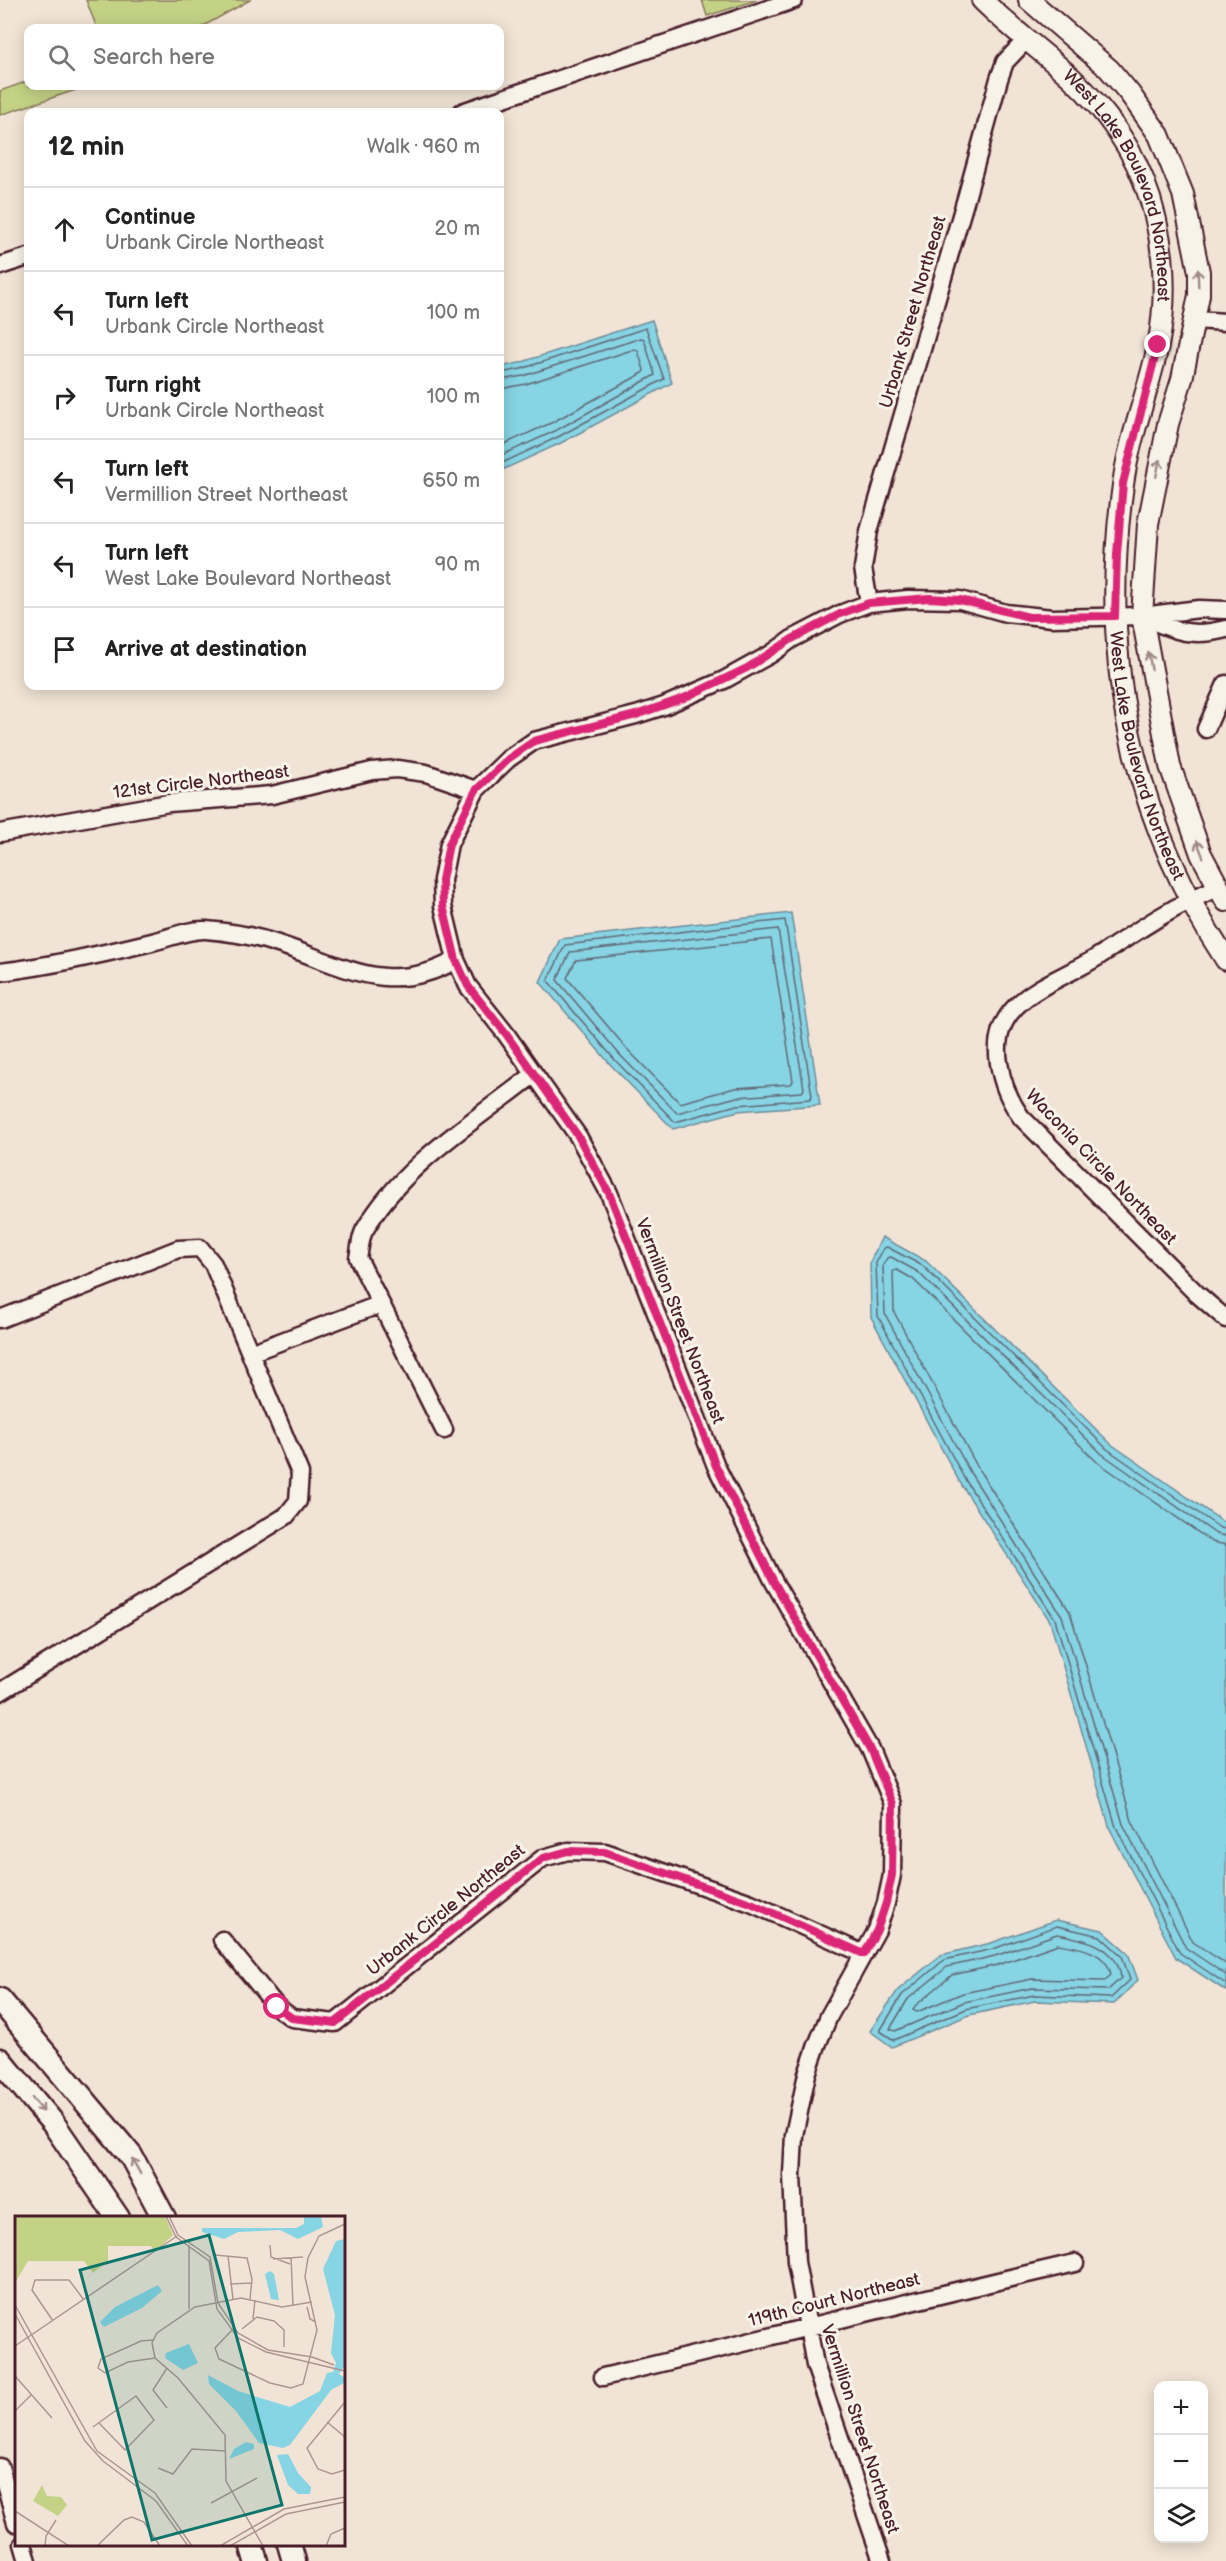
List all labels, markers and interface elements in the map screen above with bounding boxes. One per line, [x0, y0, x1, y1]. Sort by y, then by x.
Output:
search box [24, 24, 504, 90]
icon: search [45, 41, 78, 74]
text: Search here [93, 44, 215, 71]
street label: West Lake Boulevard Northeast [1059, 65, 1174, 303]
text: 12 min [48, 132, 125, 163]
text: Walk · 960 m [367, 135, 480, 159]
text: Continue [105, 204, 195, 231]
icon: ahead [48, 213, 81, 246]
street label: Urbank Street Northeast [875, 213, 951, 411]
text: 20 m [435, 217, 480, 241]
text: Urbank Circle Northeast [105, 231, 324, 255]
one-way arrow [1193, 269, 1204, 288]
text: Turn left [105, 288, 189, 315]
icon: left [48, 297, 81, 330]
text: 100 m [427, 301, 480, 325]
text: Urbank Circle Northeast [105, 315, 324, 339]
route end [1144, 331, 1170, 357]
text: Turn right [105, 372, 201, 399]
icon: right [48, 381, 81, 414]
text: 100 m [427, 385, 480, 409]
text: Urbank Circle Northeast [105, 399, 324, 423]
text: Turn left [105, 456, 189, 483]
one-way arrow [1153, 459, 1165, 478]
icon: left [48, 465, 81, 498]
text: 650 m [423, 469, 480, 493]
text: Vermillion Street Northeast [105, 483, 348, 507]
text: Turn left [105, 540, 189, 567]
icon: left [48, 549, 81, 582]
text: 90 m [435, 553, 480, 577]
text: West Lake Boulevard Northeast [105, 567, 391, 591]
street label: West Lake Boulevard Northeast [1106, 630, 1189, 884]
icon: arrive [48, 633, 81, 666]
text: Arrive at destination [105, 636, 307, 663]
one-way arrow [1144, 652, 1155, 672]
street label: 121st Circle Northeast [112, 761, 291, 803]
one-way arrow [1194, 840, 1205, 859]
street label: Waconia Circle Northeast [1021, 1085, 1181, 1250]
street label: Vermillion Street Northeast [631, 1215, 729, 1427]
street label: Urbank Circle Northeast [363, 1839, 530, 1980]
route start [263, 1993, 289, 2019]
one-way arrow [31, 2097, 45, 2112]
one-way arrow [130, 2158, 142, 2175]
inset map [15, 2216, 345, 2546]
street label: 119th Court Northeast [746, 2268, 922, 2331]
street label: Vermillion Street Northeast [816, 2322, 904, 2537]
map controls [1154, 2381, 1208, 2543]
button: + [1154, 2381, 1208, 2435]
button: − [1154, 2435, 1208, 2489]
button: layers [1154, 2489, 1208, 2543]

